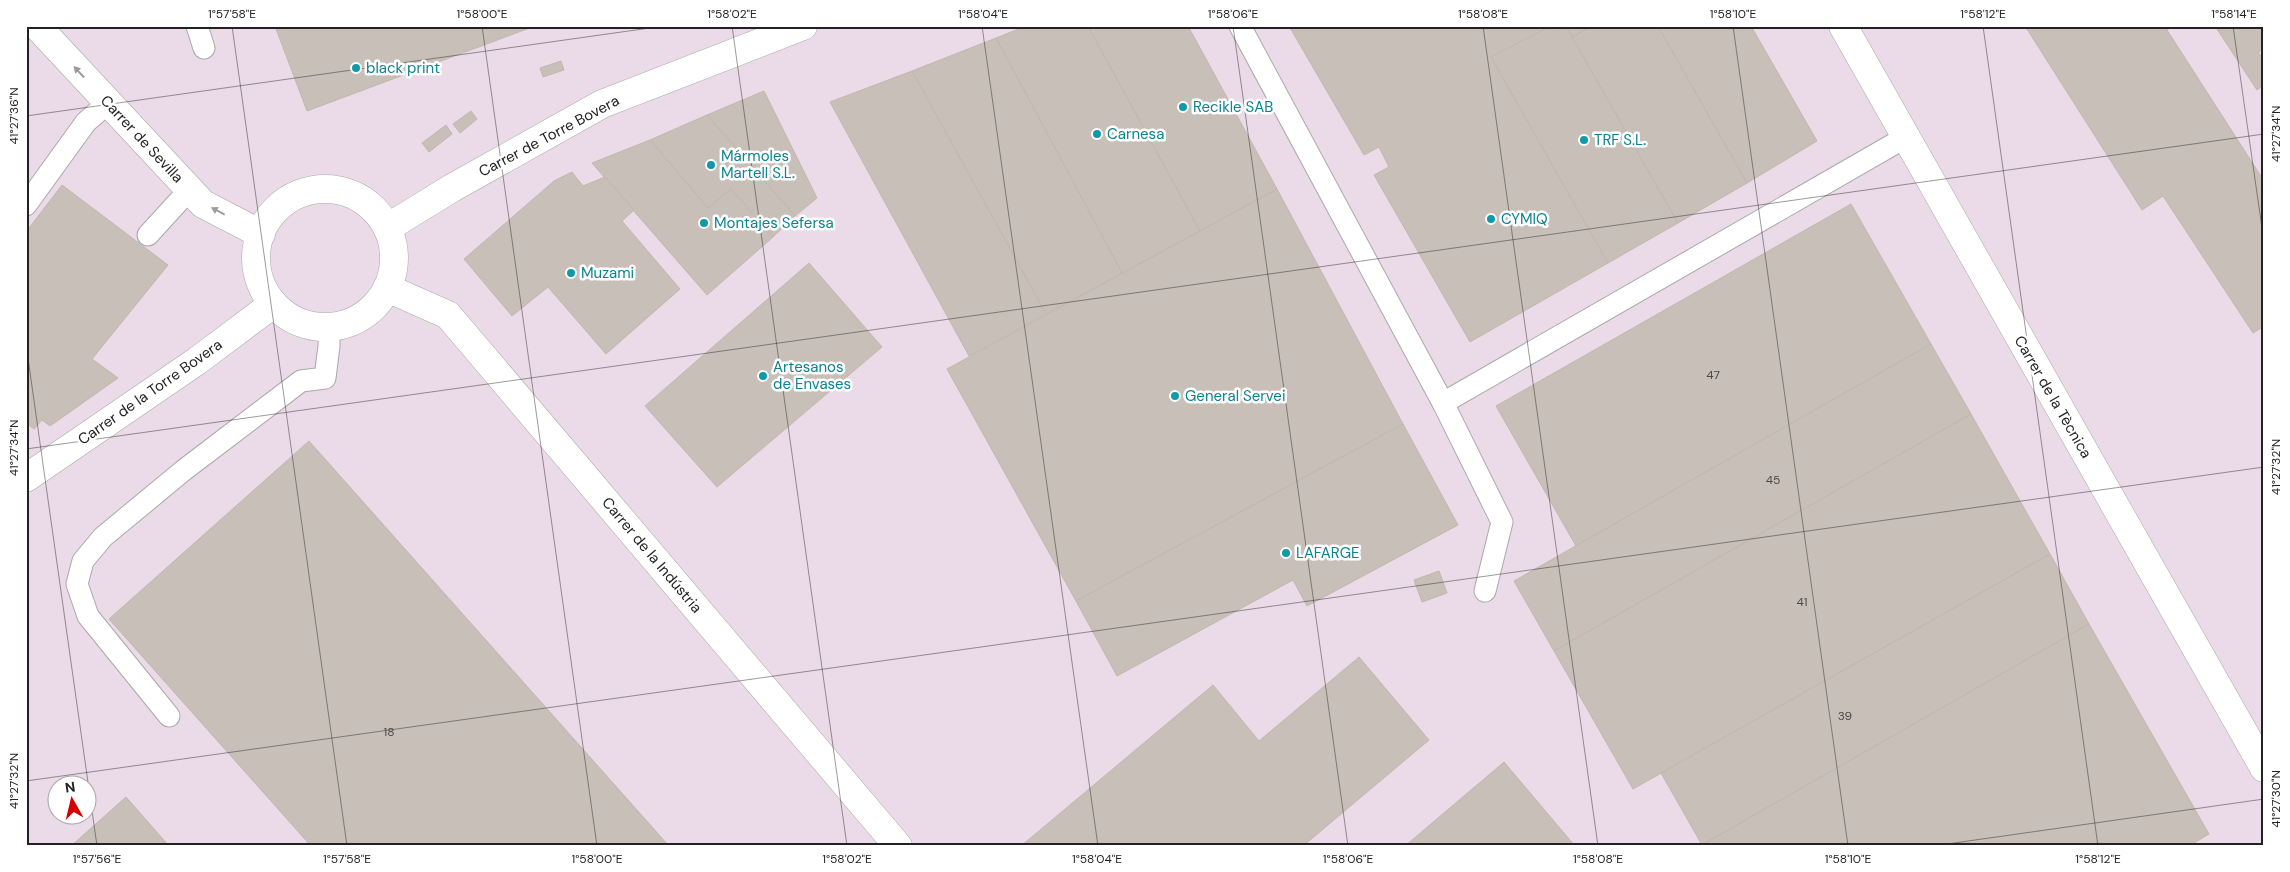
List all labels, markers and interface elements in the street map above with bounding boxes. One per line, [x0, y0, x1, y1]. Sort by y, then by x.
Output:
text: 1°57'58"E [208, 6, 256, 22]
text: 1°58'00"E [456, 6, 508, 22]
text: 1°58'02"E [707, 6, 757, 22]
text: 1°58'04"E [958, 6, 1008, 22]
text: 1°58'06"E [1208, 6, 1258, 22]
text: 1°58'08"E [1458, 6, 1508, 22]
text: 1°58'10"E [1710, 6, 1757, 22]
text: 1°58'12"E [1960, 6, 2006, 22]
text: 1°58'14"E [2211, 6, 2257, 22]
place label: black print [366, 58, 440, 78]
marker: black print [350, 62, 362, 74]
one-way arrow [73, 66, 85, 78]
text: 41°27'36"N [6, 88, 22, 144]
street label: Carrer de Torre Bovera [475, 90, 623, 182]
street label: Carrer de Sevilla [96, 91, 188, 187]
place label: Recikle SAB [1193, 97, 1273, 117]
marker: Recikle SAB [1177, 101, 1189, 113]
text: 41°27'34"N [2268, 106, 2284, 162]
place label: Carnesa [1107, 124, 1164, 144]
marker: Carnesa [1091, 128, 1103, 140]
place label: TRF S.L. [1594, 130, 1646, 150]
marker: TRF S.L. [1578, 134, 1590, 146]
place label: Mármoles Martell S.L. [721, 146, 795, 183]
marker: Mármoles Martell S.L. [705, 159, 717, 171]
one-way arrow [211, 207, 224, 216]
place label: CYMIQ [1501, 209, 1548, 229]
place label: Montajes Sefersa [714, 213, 834, 233]
marker: CYMIQ [1485, 213, 1497, 225]
marker: Montajes Sefersa [698, 217, 710, 229]
place label: Muzami [581, 263, 634, 283]
marker: Muzami [565, 267, 577, 279]
street label: Carrer de la Tècnica [2010, 332, 2096, 462]
street label: Carrer de la Torre Bovera [74, 335, 226, 449]
place label: Artesanos de Envases [773, 357, 851, 394]
house number: 47 [1706, 367, 1720, 383]
marker: Artesanos de Envases [757, 370, 769, 382]
place label: General Servei [1185, 386, 1286, 406]
marker: General Servei [1169, 390, 1181, 402]
text: 41°27'34"N [6, 420, 22, 476]
text: 41°27'32"N [2268, 439, 2284, 495]
house number: 45 [1766, 472, 1780, 488]
street label: Carrer de la Indústria [598, 493, 706, 617]
place label: LAFARGE [1296, 543, 1360, 563]
marker: LAFARGE [1280, 547, 1292, 559]
house number: 41 [1796, 594, 1808, 610]
house number: 39 [1838, 708, 1852, 724]
house number: 18 [383, 724, 395, 740]
text: 41°27'32"N [6, 753, 22, 809]
text: 41°27'30"N [2268, 770, 2284, 828]
north arrow [48, 774, 98, 824]
text: N [64, 778, 77, 797]
text: 1°57'56"E [73, 851, 121, 867]
text: 1°57'58"E [323, 851, 371, 867]
text: 1°58'00"E [571, 851, 623, 867]
text: 1°58'02"E [822, 851, 872, 867]
text: 1°58'04"E [1072, 851, 1122, 867]
text: 1°58'06"E [1323, 851, 1373, 867]
text: 1°58'08"E [1573, 851, 1623, 867]
text: 1°58'10"E [1825, 851, 1872, 867]
text: 1°58'12"E [2075, 851, 2121, 867]

